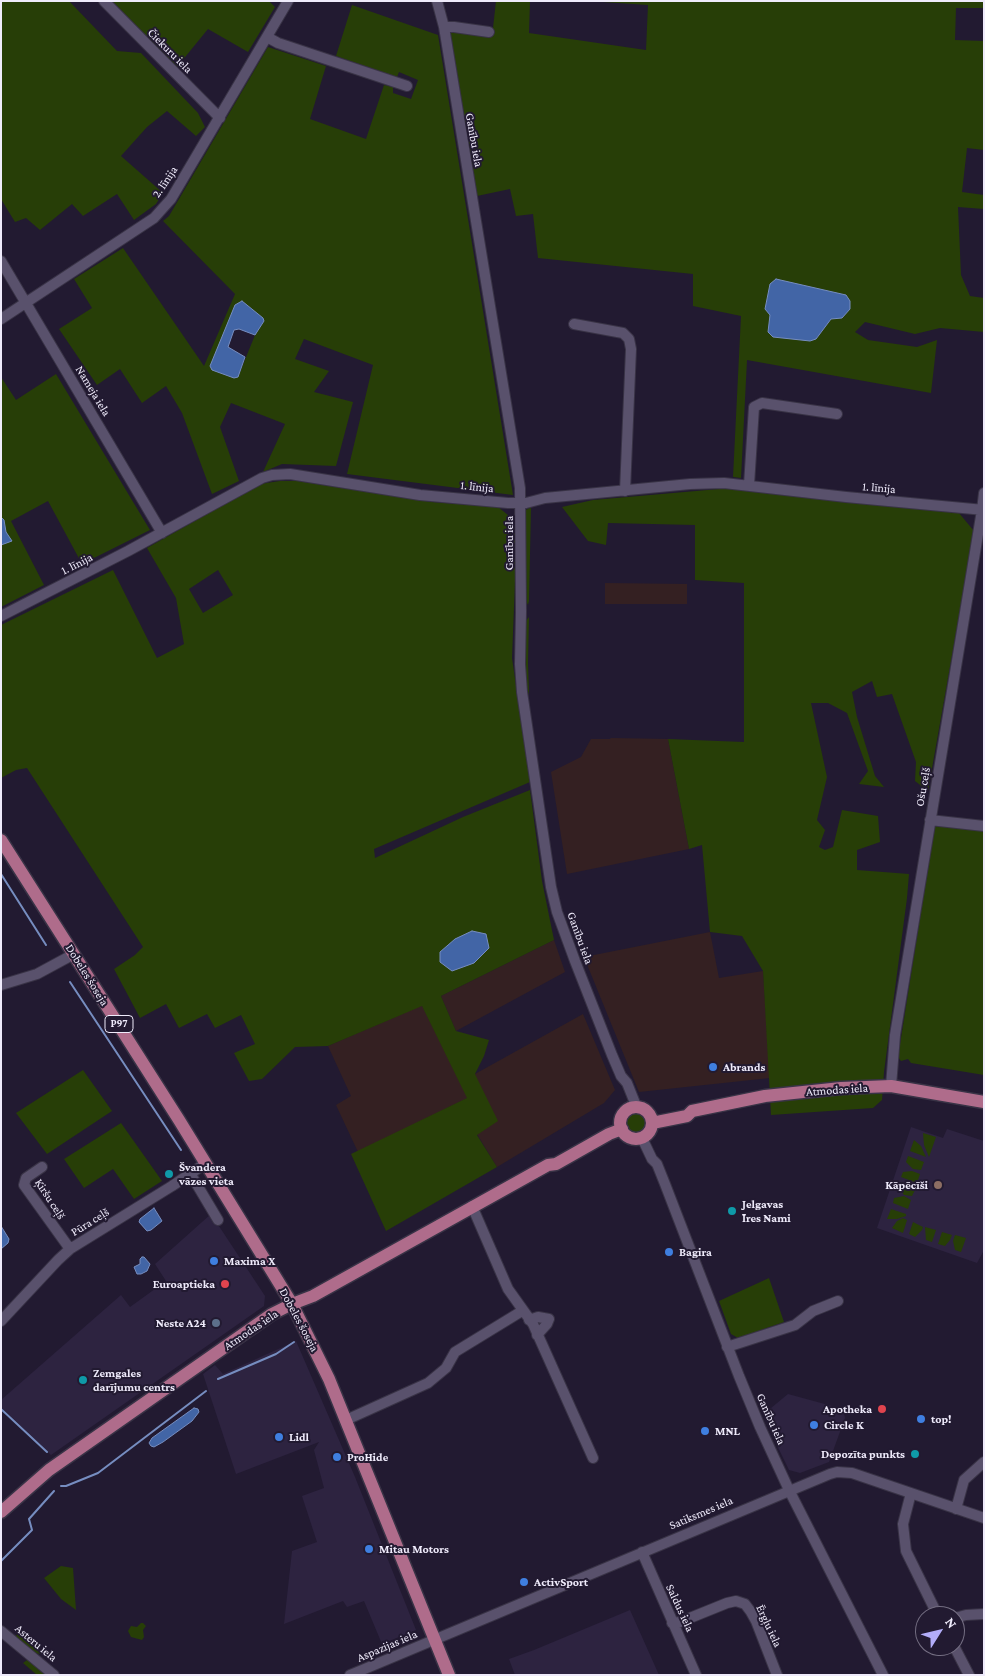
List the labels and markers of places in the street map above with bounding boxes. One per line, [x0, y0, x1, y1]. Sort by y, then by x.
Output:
place label: Abrands [723, 1060, 765, 1074]
marker: Abrands [707, 1061, 719, 1073]
place label: Švandera vāzes vieta [179, 1160, 234, 1188]
marker: Švandera vāzes vieta [163, 1168, 175, 1180]
place label: Kāpēcīši [885, 1178, 928, 1192]
marker: Kāpēcīši [932, 1179, 944, 1191]
place label: Jelgavas Īres Nami [742, 1197, 791, 1225]
marker: Jelgavas Īres Nami [726, 1205, 738, 1217]
place label: Bagira [679, 1245, 712, 1259]
marker: Bagira [663, 1246, 675, 1258]
place label: Maxima X [224, 1254, 275, 1268]
marker: Maxima X [208, 1255, 220, 1267]
place label: Euroaptieka [153, 1277, 215, 1291]
marker: Euroaptieka [219, 1278, 231, 1290]
place label: Neste A24 [156, 1316, 206, 1330]
marker: Neste A24 [210, 1317, 222, 1329]
place label: Zemgales darījumu centrs [93, 1366, 175, 1394]
marker: Zemgales darījumu centrs [77, 1374, 89, 1386]
place label: Apotheka [823, 1402, 872, 1416]
marker: Apotheka [876, 1403, 888, 1415]
place label: top! [931, 1412, 951, 1426]
marker: top! [915, 1413, 927, 1425]
place label: Circle K [824, 1418, 864, 1432]
marker: Circle K [808, 1419, 820, 1431]
place label: MNL [715, 1424, 740, 1438]
marker: MNL [699, 1425, 711, 1437]
place label: Lidl [289, 1430, 309, 1444]
marker: Lidl [273, 1431, 285, 1443]
place label: Depozīta punkts [821, 1447, 905, 1461]
marker: Depozīta punkts [909, 1448, 921, 1460]
place label: ProHide [347, 1450, 388, 1464]
marker: ProHide [331, 1451, 343, 1463]
place label: Mitau Motors [379, 1542, 449, 1556]
marker: Mitau Motors [363, 1543, 375, 1555]
place label: ActivSport [534, 1575, 588, 1589]
marker: ActivSport [518, 1576, 530, 1588]

